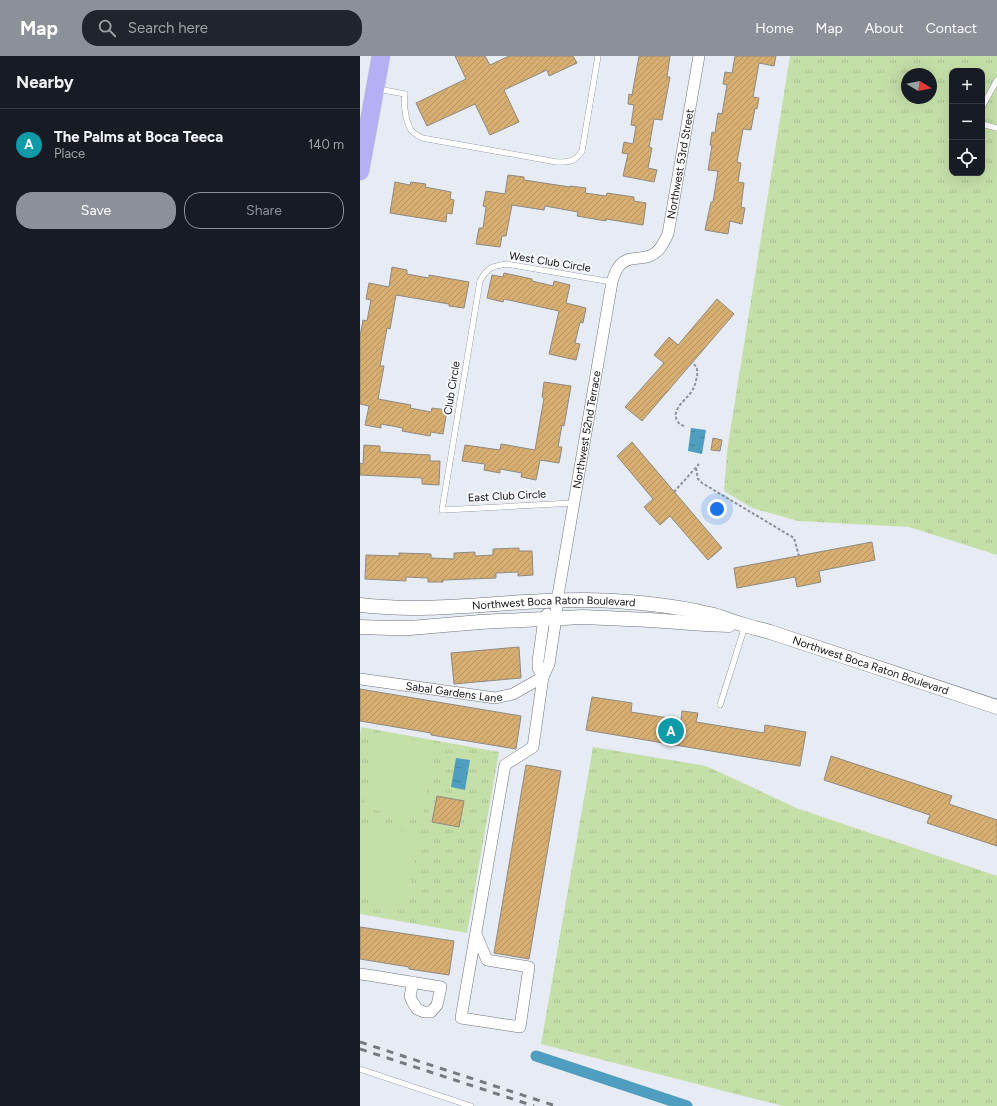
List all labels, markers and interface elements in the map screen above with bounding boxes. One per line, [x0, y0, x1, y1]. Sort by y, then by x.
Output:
search box [82, 10, 362, 46]
text: Map [20, 17, 58, 40]
icon: search [96, 17, 118, 39]
text: Search here [128, 19, 208, 37]
text: Home [755, 20, 794, 37]
text: Map [816, 20, 843, 37]
text: About [865, 20, 904, 37]
text: Contact [926, 20, 977, 37]
north arrow [901, 68, 937, 104]
map controls [949, 68, 985, 176]
button: + [949, 68, 985, 104]
text: Nearby [16, 72, 74, 92]
button: − [949, 104, 985, 140]
street label: Northwest 53rd Street [664, 108, 696, 220]
text: The Palms at Boca Teeca [54, 128, 223, 146]
text: A [24, 137, 34, 152]
text: 140 m [308, 137, 344, 152]
button: locate [949, 140, 985, 176]
text: Place [54, 146, 85, 161]
button: Save [16, 192, 176, 229]
button: Share [184, 192, 344, 229]
street label: West Club Circle [508, 249, 592, 275]
street label: Club Circle [441, 360, 463, 416]
street label: Northwest 52nd Terrace [570, 370, 603, 490]
street label: East Club Circle [468, 487, 546, 505]
your location [707, 499, 727, 519]
street label: Northwest Boca Raton Boulevard [472, 593, 636, 612]
street label: Northwest Boca Raton Boulevard [791, 633, 950, 697]
street label: Sabal Gardens Lane [405, 679, 504, 705]
pin: A [658, 716, 684, 746]

